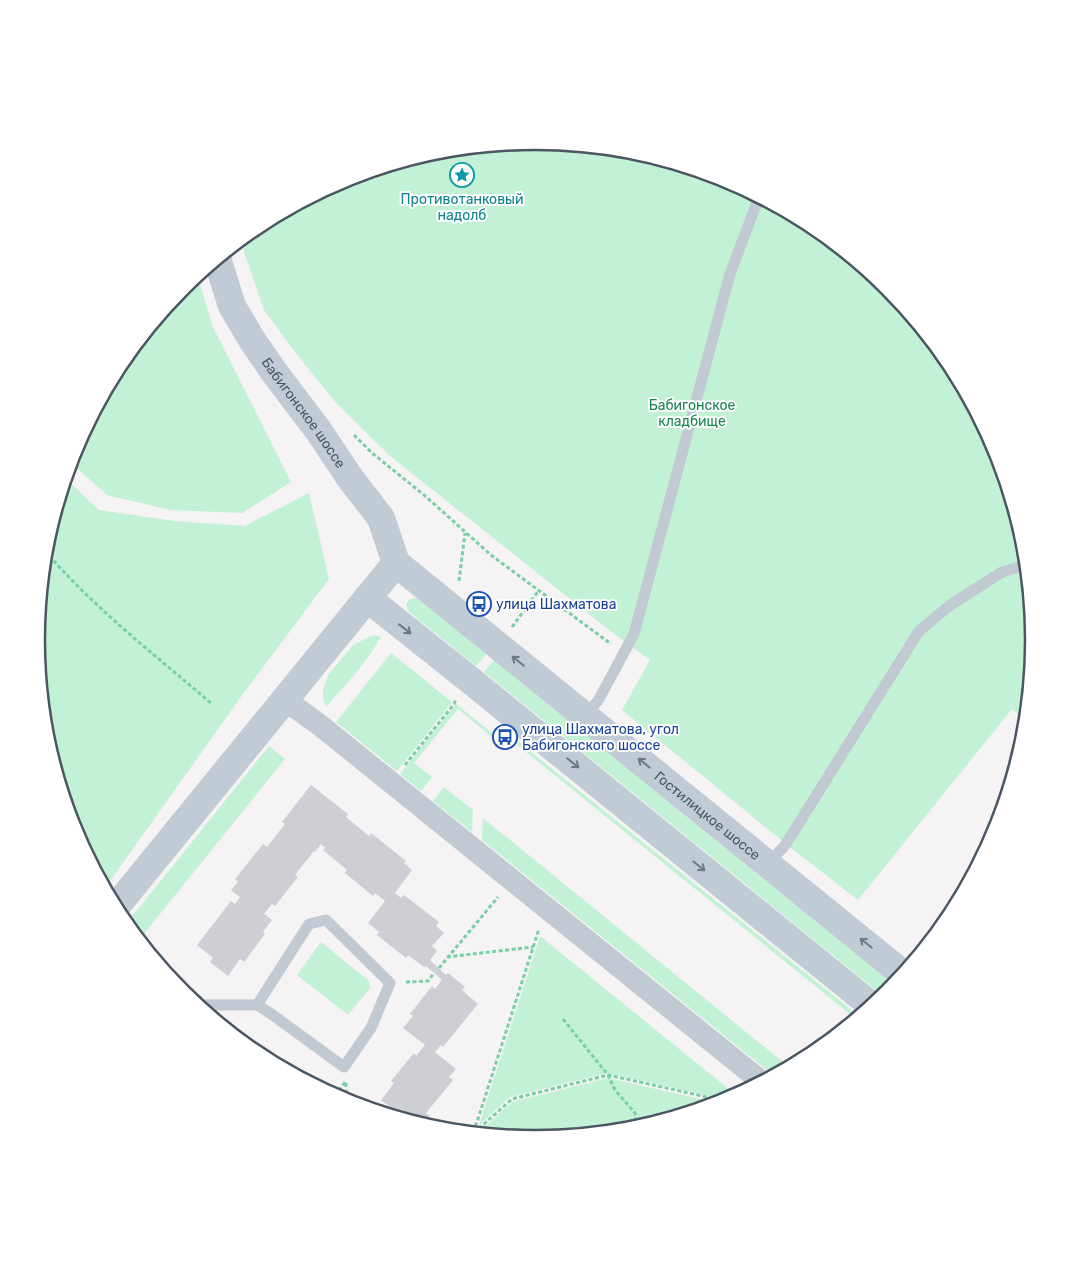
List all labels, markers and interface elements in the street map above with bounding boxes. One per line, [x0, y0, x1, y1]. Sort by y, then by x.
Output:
place icon: Противотанковый надолб [449, 162, 475, 188]
place label: Противотанковый надолб [401, 191, 523, 224]
street label: Бабигонское шоссе [258, 354, 349, 471]
park label: Бабигонское кладбище [649, 397, 735, 430]
bus stop icon: улица Шахматова [466, 591, 492, 617]
place label: улица Шахматова [496, 596, 616, 613]
one-way arrow [398, 623, 411, 634]
one-way arrow [512, 655, 525, 666]
place label: улица Шахматова, угол Бабигонского шоссе [522, 721, 679, 754]
bus stop icon: улица Шахматова, угол Бабигонского шоссе [492, 724, 518, 750]
one-way arrow [566, 758, 579, 769]
one-way arrow [638, 758, 651, 769]
street label: Гостилицкое шоссе [651, 768, 764, 864]
one-way arrow [692, 860, 705, 871]
one-way arrow [859, 937, 872, 948]

